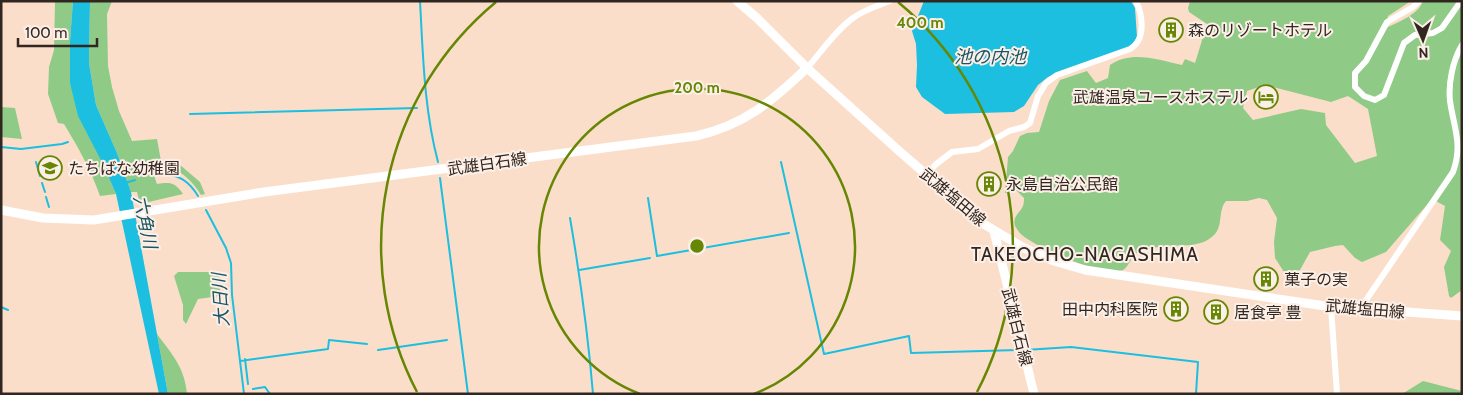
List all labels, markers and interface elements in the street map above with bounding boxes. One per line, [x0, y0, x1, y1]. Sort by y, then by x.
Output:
text: 400 m [897, 14, 943, 32]
scale bar [18, 15, 96, 47]
north arrow [1398, 15, 1448, 65]
building icon: 森のリゾートホテル [1158, 17, 1184, 43]
place label: 森のリゾートホテル [1188, 21, 1332, 40]
text: 100 m [25, 24, 67, 42]
text: N [1418, 44, 1429, 62]
water label: 池の内池 [954, 46, 1028, 68]
text: 200 m [674, 79, 720, 97]
hotel icon: 武雄温泉ユースホステル [1253, 84, 1279, 110]
place label: 武雄温泉ユースホステル [1073, 88, 1248, 107]
street label: 武雄白石線 [446, 149, 528, 179]
school or university icon: たちばな幼稚園 [37, 155, 63, 181]
place label: たちばな幼稚園 [68, 159, 180, 178]
street label: 武雄塩田線 [916, 164, 990, 230]
building icon: 永島自治公民館 [976, 171, 1002, 197]
place label: 永島自治公民館 [1006, 175, 1118, 194]
water label: 六角川 [129, 193, 162, 253]
centre of rings [688, 237, 706, 255]
district label: TAKEOCHO-NAGASHIMA [971, 243, 1199, 266]
building icon: 菓子の実 [1253, 266, 1279, 292]
water label: 大日川 [208, 270, 234, 328]
place label: 菓子の実 [1284, 270, 1348, 289]
street label: 武雄白石線 [998, 286, 1036, 368]
building icon: 田中内科医院 [1163, 296, 1189, 322]
street label: 武雄塩田線 [1324, 296, 1406, 322]
building icon: 居食亭 豊 [1203, 299, 1229, 325]
place label: 田中内科医院 [1062, 300, 1158, 319]
place label: 居食亭 豊 [1234, 303, 1302, 322]

